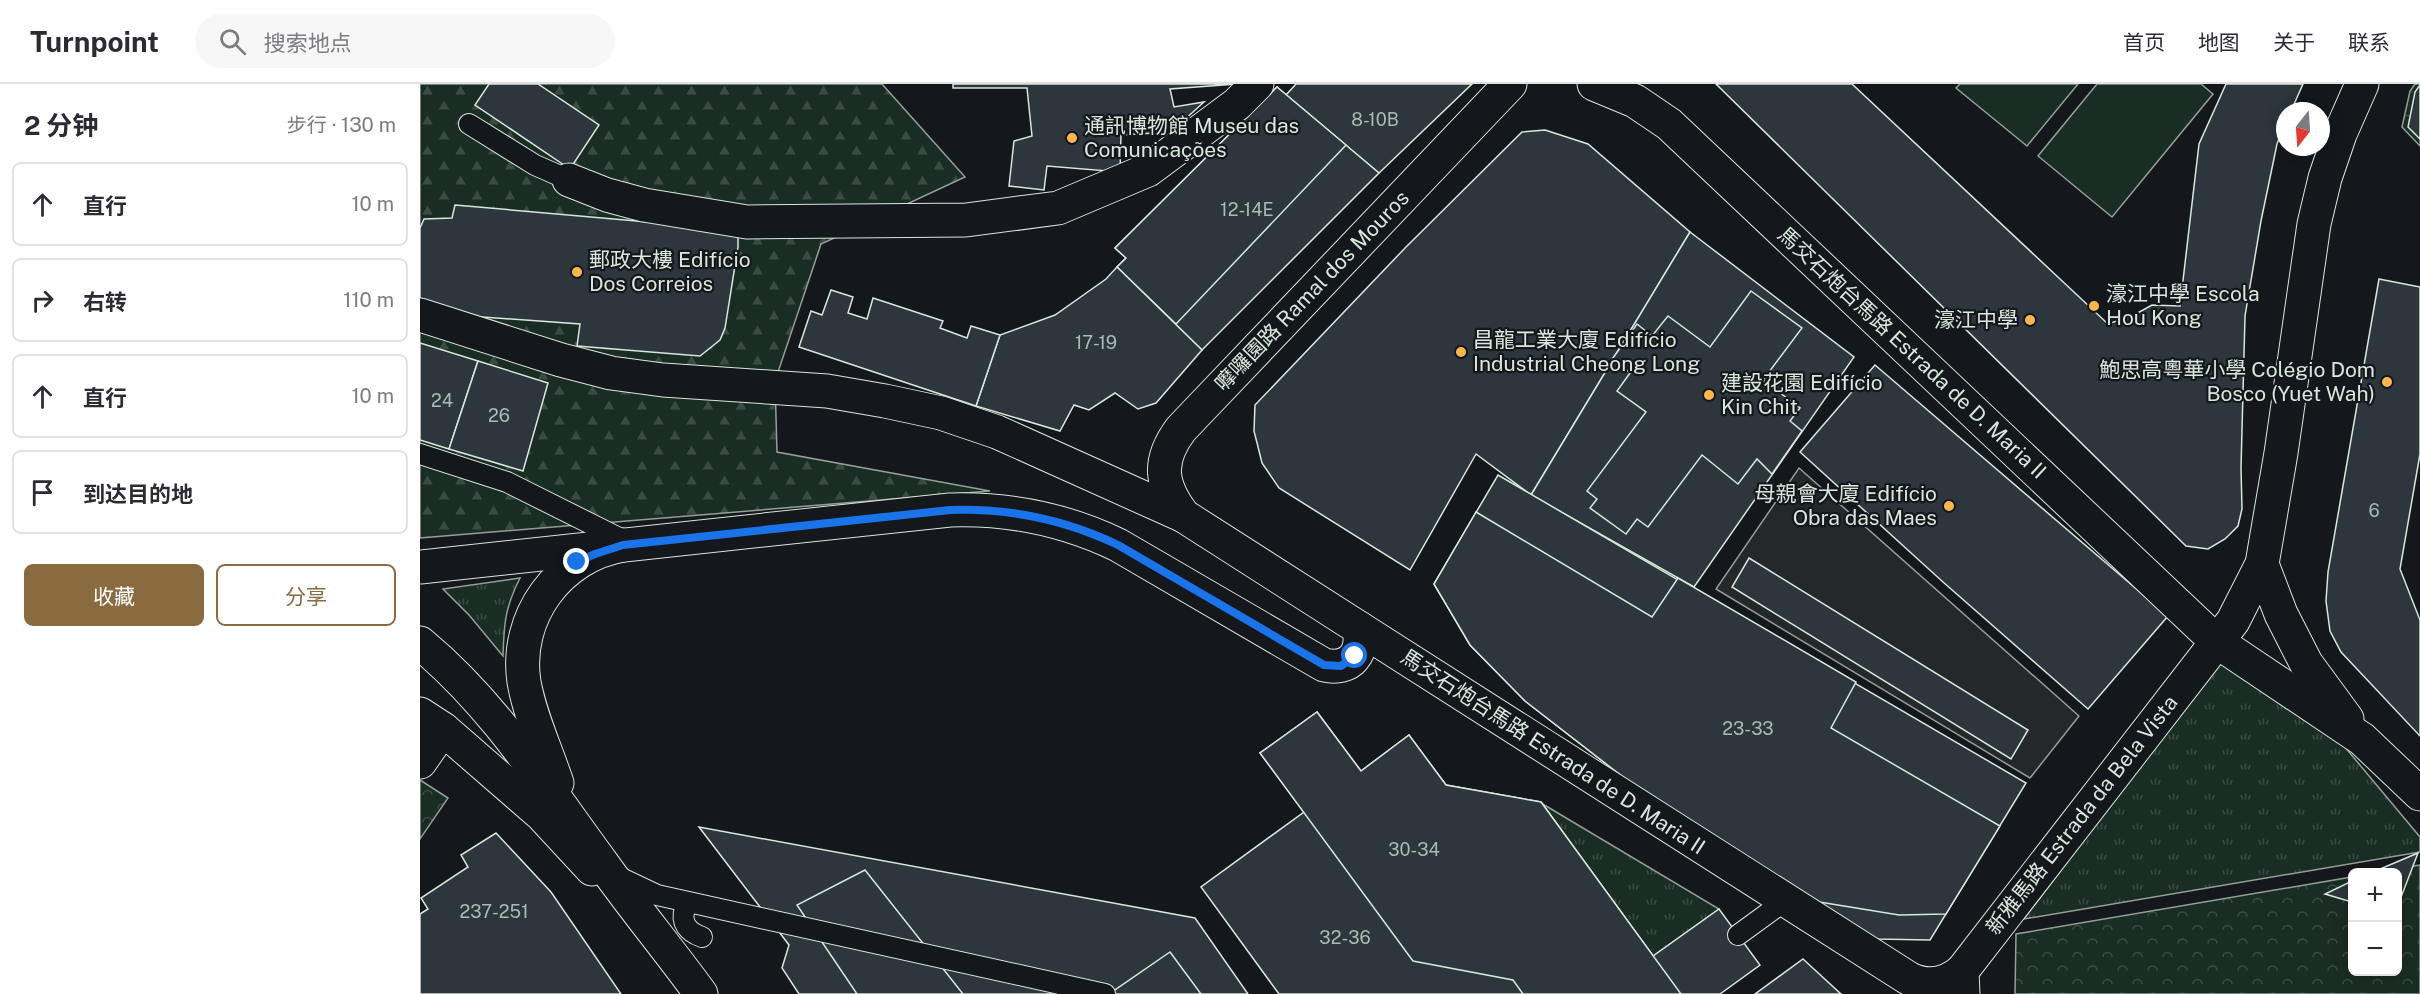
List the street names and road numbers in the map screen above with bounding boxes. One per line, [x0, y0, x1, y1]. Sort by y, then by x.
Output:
street label: 嚤囉園路 Ramal dos Mouros [1209, 185, 1414, 396]
street label: 馬交石炮台馬路 Estrada de D. Maria II [1773, 222, 2052, 484]
street label: 馬交石炮台馬路 Estrada de D. Maria II [1397, 644, 1710, 859]
street label: 新雅馬路 Estrada da Bela Vista [1981, 690, 2183, 939]

